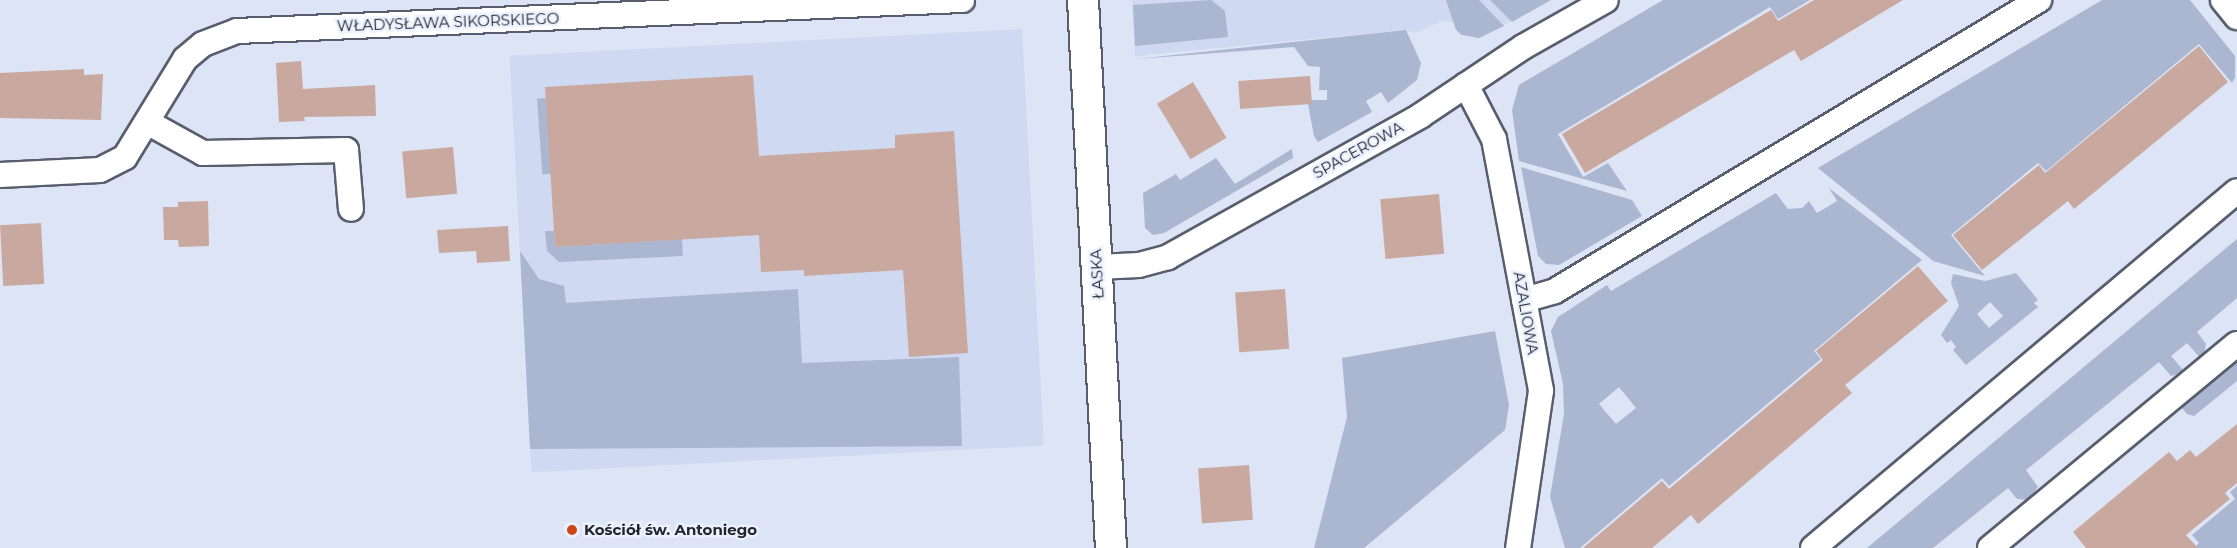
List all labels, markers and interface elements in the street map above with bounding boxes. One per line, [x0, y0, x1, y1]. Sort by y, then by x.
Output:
street label: WŁADYSŁAWA SIKORSKIEGO [336, 9, 560, 35]
street label: SPACEROWA [1310, 118, 1406, 182]
street label: ŁASKA [1087, 249, 1107, 299]
street label: AZALIOWA [1510, 270, 1542, 356]
place label: Kościół św. Antoniego [584, 521, 757, 539]
marker: Kościół św. Antoniego [565, 523, 579, 537]

